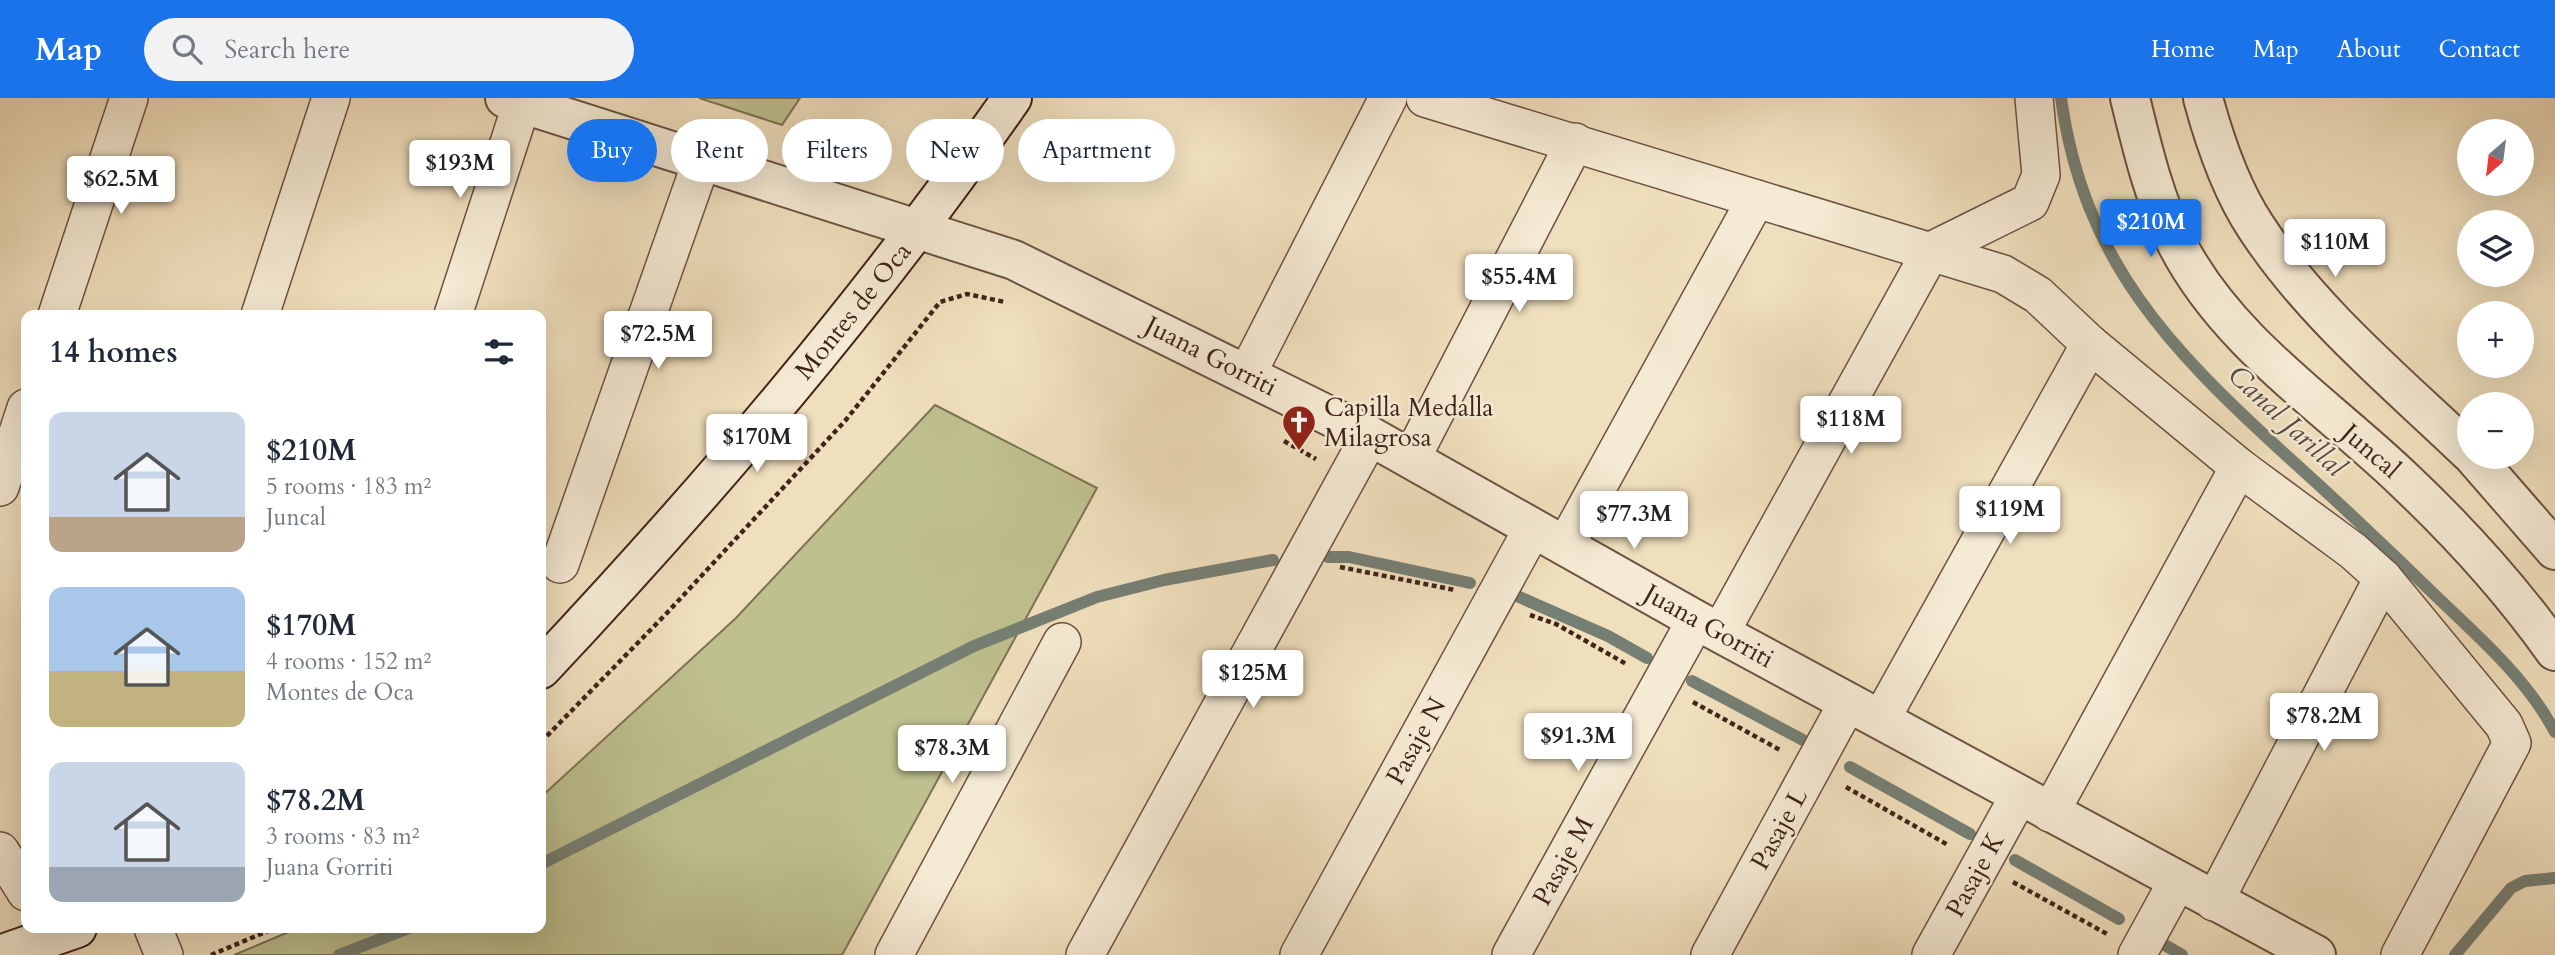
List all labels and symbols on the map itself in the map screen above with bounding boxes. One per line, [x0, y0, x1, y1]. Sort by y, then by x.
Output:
north arrow [2457, 119, 2534, 196]
pin: $193M [411, 140, 509, 200]
pin: $62.5M [64, 156, 178, 216]
pin: $210M [2102, 200, 2200, 259]
pin: $110M [2286, 220, 2384, 279]
street label: Montes de Oca [787, 235, 919, 387]
pin: $55.4M [1462, 254, 1576, 314]
street label: Juana Gorriti [1135, 306, 1283, 404]
pin: $72.5M [601, 312, 715, 371]
water label: Canal Jarillal [2220, 356, 2355, 486]
place label: Capilla Medalla Milagrosa [1324, 390, 1494, 455]
pin: $118M [1802, 396, 1900, 456]
church icon: Capilla Medalla Milagrosa [1280, 403, 1318, 452]
street label: Juncal [2331, 413, 2408, 487]
pin: $170M [708, 414, 806, 474]
pin: $119M [1961, 486, 2059, 546]
pin: $77.3M [1577, 491, 1691, 551]
street label: Juana Gorriti [1634, 574, 1780, 676]
pin: $125M [1204, 650, 1302, 710]
street label: Pasaje N [1378, 691, 1454, 791]
pin: $78.2M [2267, 694, 2381, 753]
pin: $91.3M [1521, 714, 1635, 773]
pin: $78.3M [895, 726, 1009, 785]
street label: Pasaje L [1742, 782, 1816, 876]
street label: Pasaje M [1524, 810, 1602, 912]
street label: Pasaje K [1937, 826, 2013, 924]

